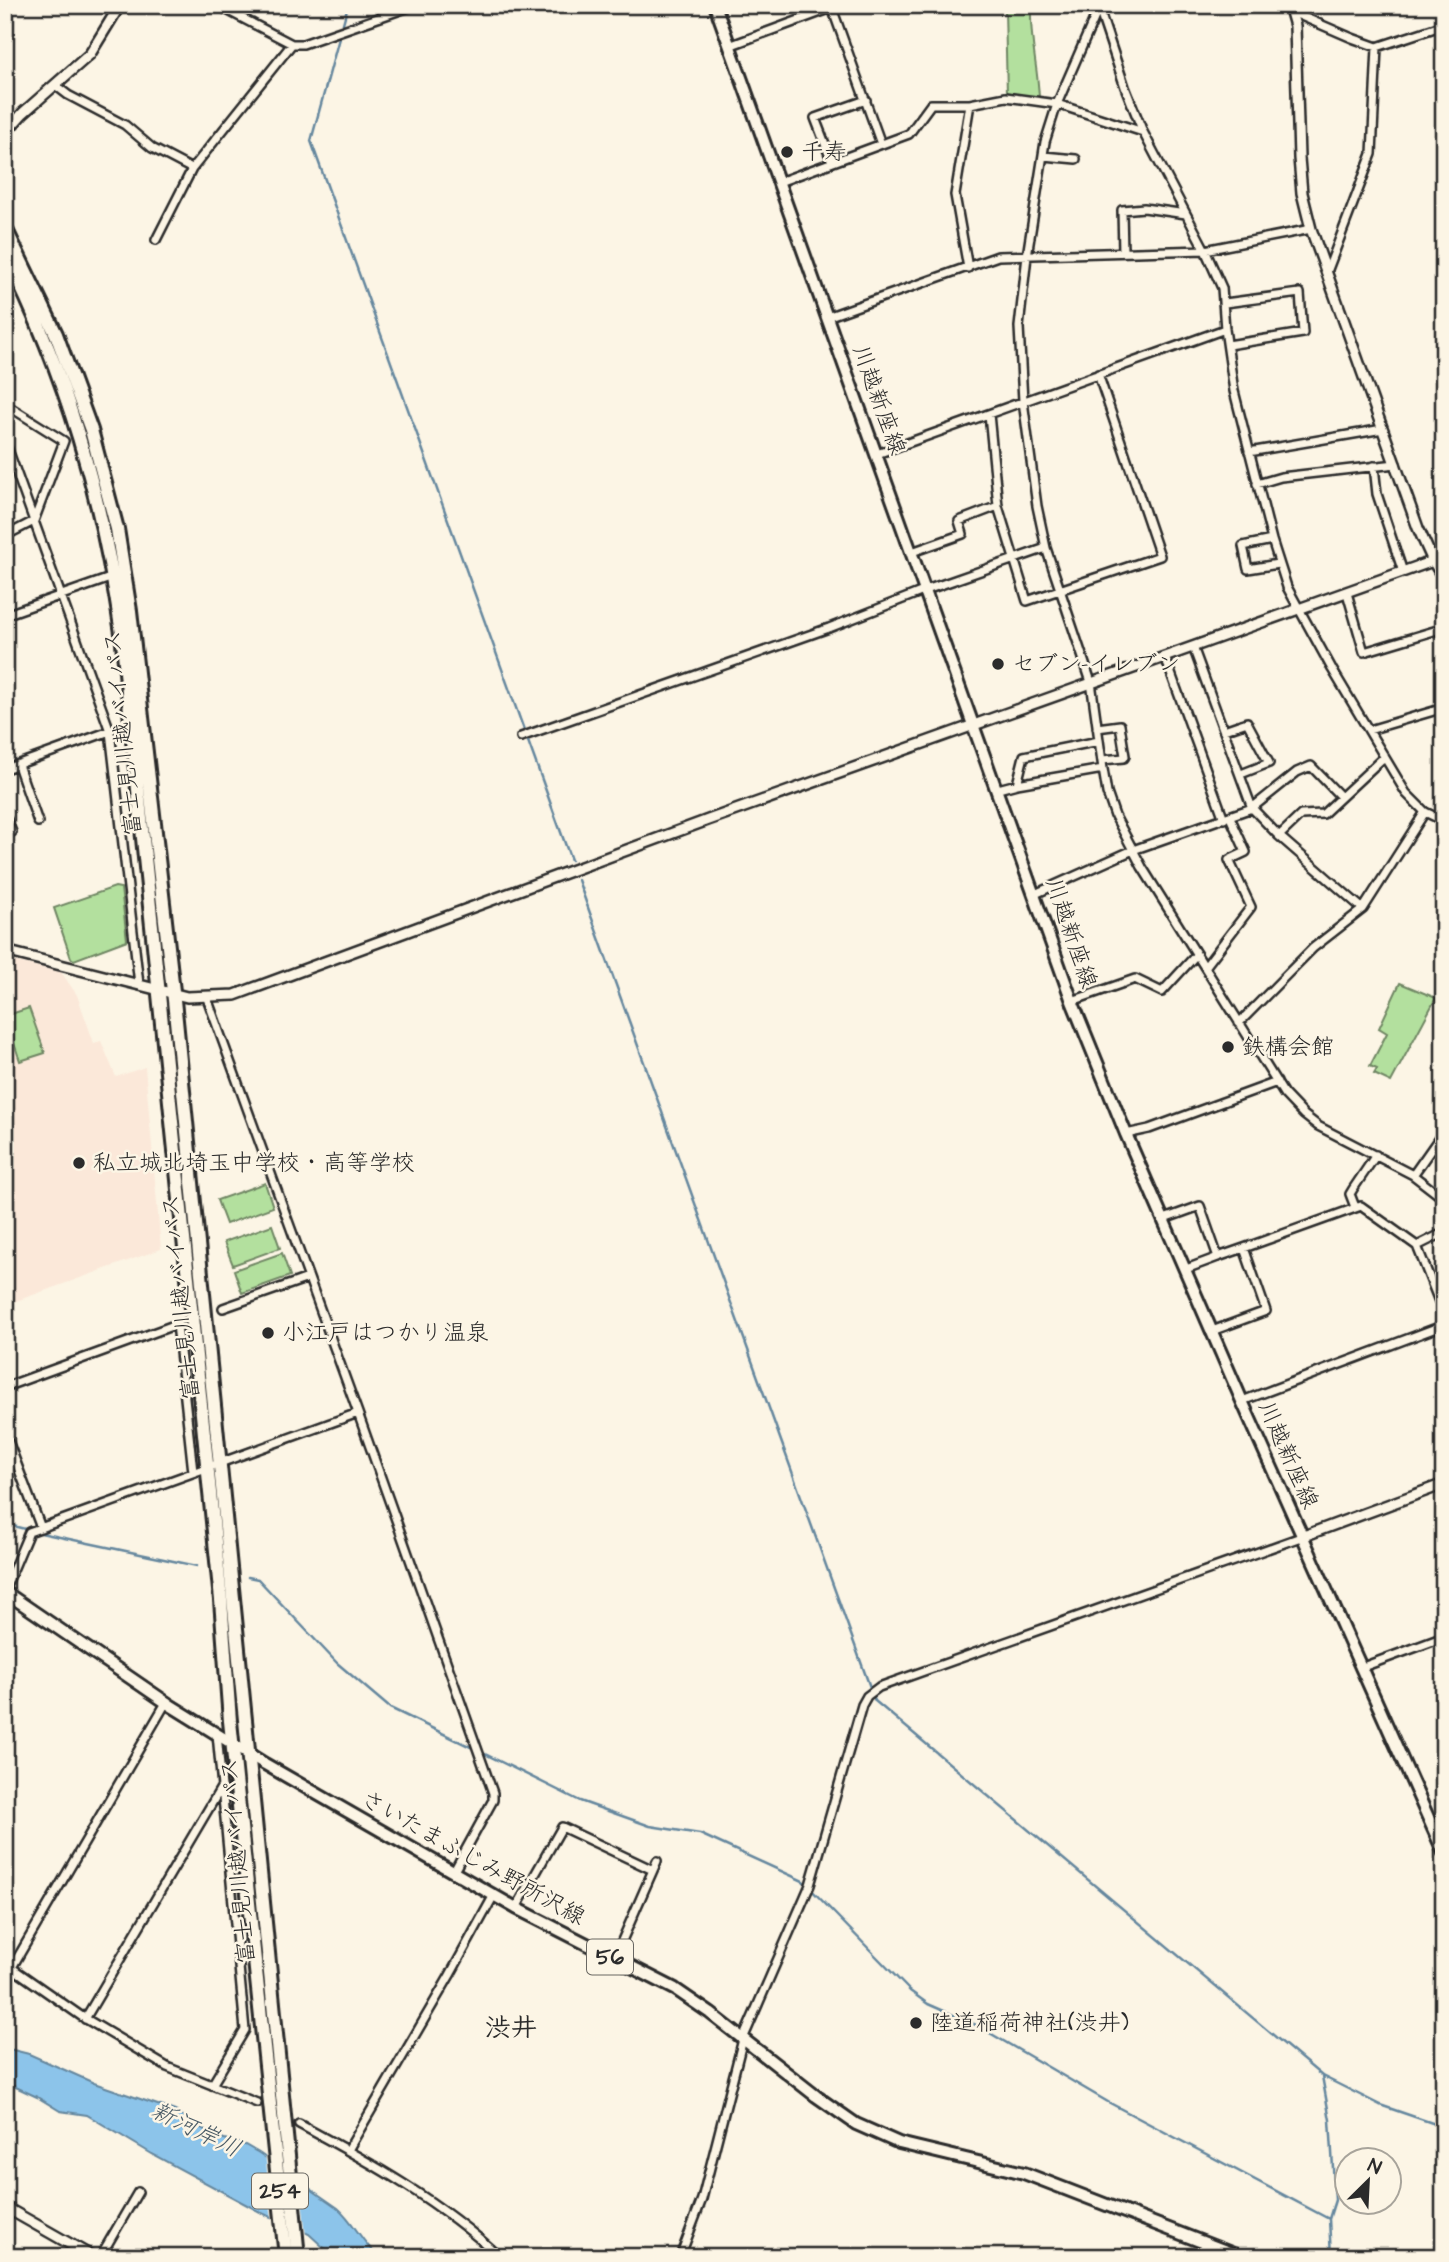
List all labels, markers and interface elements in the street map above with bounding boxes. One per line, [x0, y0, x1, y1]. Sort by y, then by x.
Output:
place label: 千寿 [801, 136, 847, 168]
marker: 千寿 [779, 144, 795, 160]
street label: 川越新座線 [844, 340, 914, 460]
street label: 富士見川越バイパス [96, 629, 150, 837]
place label: セブン-イレブン [1012, 648, 1180, 680]
marker: セブン-イレブン [990, 656, 1006, 672]
street label: 川越新座線 [1037, 873, 1105, 993]
place label: 鉄構会館 [1242, 1031, 1334, 1063]
marker: 鉄構会館 [1220, 1039, 1236, 1055]
place label: 私立城北埼玉中学校・高等学校 [93, 1147, 415, 1179]
marker: 私立城北埼玉中学校・高等学校 [71, 1155, 87, 1171]
street label: 富士見川越バイパス [154, 1193, 208, 1401]
place label: 小江戸はつかり温泉 [282, 1317, 489, 1349]
marker: 小江戸はつかり温泉 [260, 1325, 276, 1341]
street label: 川越新座線 [1250, 1396, 1326, 1514]
street label: 富士見川越バイパス [213, 1757, 263, 1965]
street label: さいたまふじみ野所沢線 [355, 1783, 591, 1933]
road number: 56 [587, 1940, 633, 1974]
place label: 陸道稲荷神社(渋井) [930, 2007, 1129, 2039]
district label: 渋井 [485, 2010, 537, 2046]
marker: 陸道稲荷神社(渋井) [908, 2015, 924, 2031]
water label: 新河岸川 [145, 2094, 247, 2166]
north arrow [1334, 2146, 1404, 2216]
text: N [1363, 2152, 1385, 2182]
road number: 254 [252, 2174, 308, 2208]

